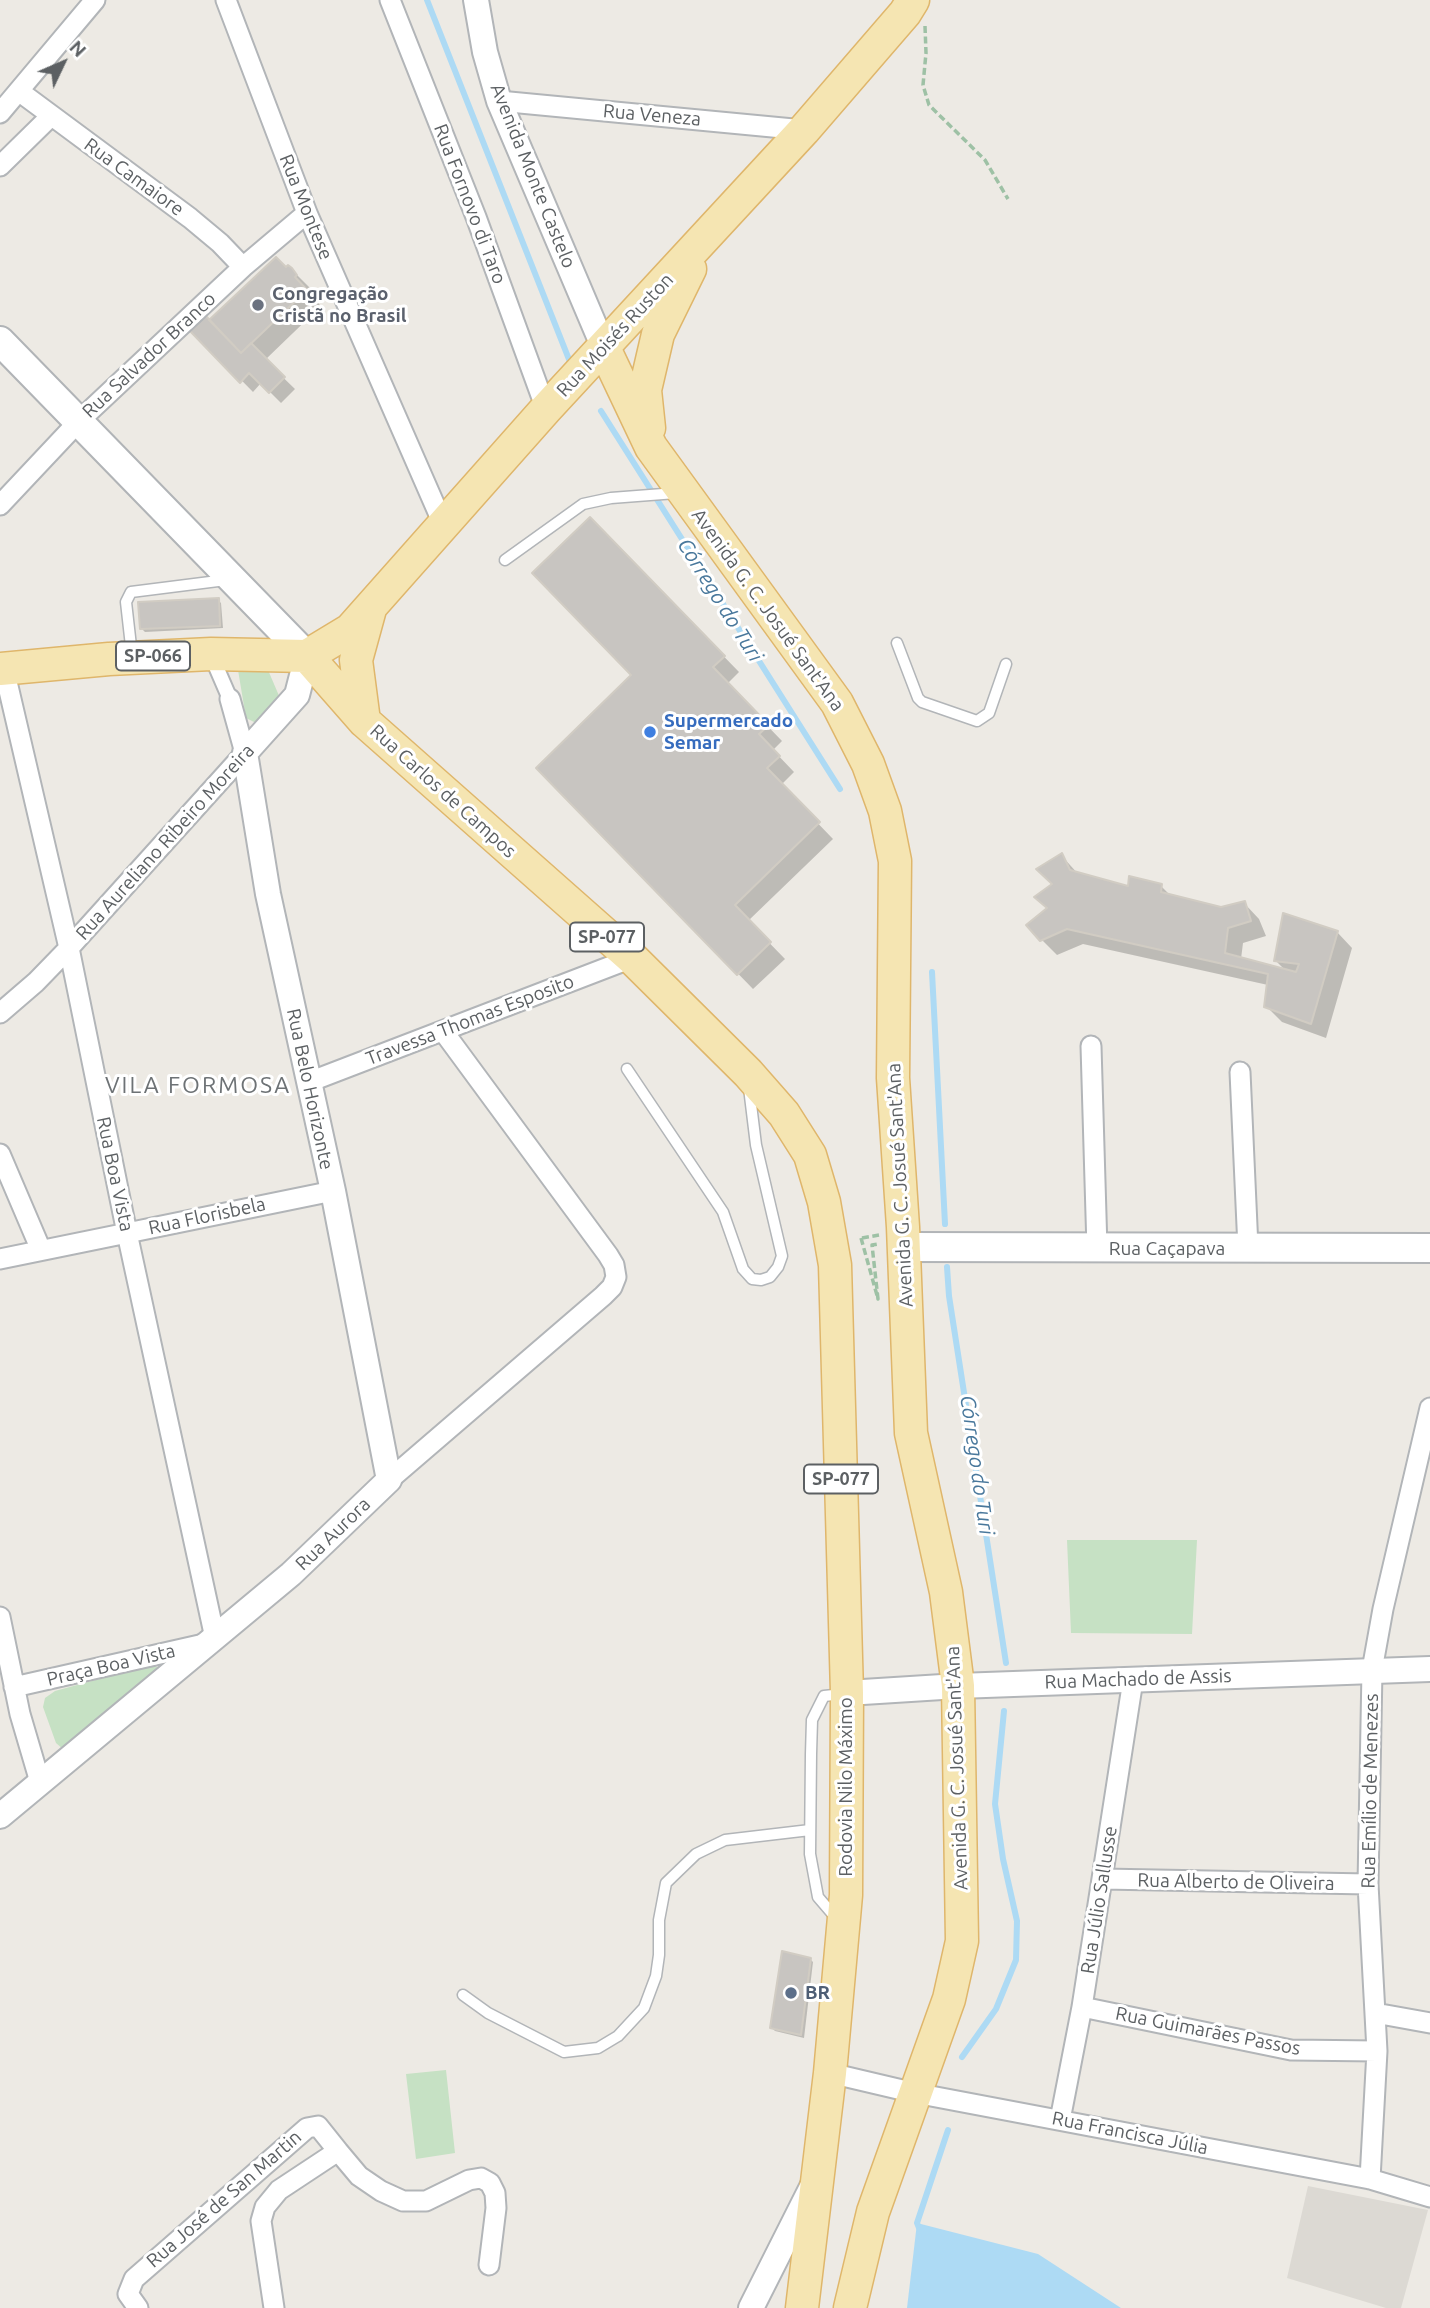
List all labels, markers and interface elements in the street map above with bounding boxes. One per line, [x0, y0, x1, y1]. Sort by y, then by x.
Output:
north arrow [28, 28, 98, 98]
text: N [65, 36, 91, 61]
street label: Avenida Monte Castelo [486, 80, 580, 272]
street label: Rua Veneza [602, 99, 702, 131]
street label: Rua Fornovo di Taro [429, 121, 511, 287]
street label: Rua Camaiore [80, 133, 188, 221]
street label: Rua Montese [274, 151, 338, 263]
street label: Rua Moisés Ruston [552, 268, 678, 402]
place label: Congregação Cristã no Brasil [272, 283, 407, 327]
street label: Rua Salvador Branco [78, 287, 220, 423]
marker: Congregação Cristã no Brasil [250, 297, 266, 313]
street label: Avenida G. C. Josué Sant'Ana [687, 504, 849, 716]
water label: Córrego do Turi [672, 534, 768, 666]
road number: SP-066 [116, 642, 190, 670]
place label: Supermercado Semar [664, 710, 793, 754]
street label: Rua Carlos de Campos [365, 720, 521, 862]
marker: Supermercado Semar [642, 724, 658, 740]
street label: Rua Aureliano Ribeiro Moreira [71, 739, 259, 945]
road number: SP-077 [570, 922, 644, 952]
street label: Travessa Thomas Esposito [363, 970, 577, 1070]
street label: Rua Belo Horizonte [282, 1006, 338, 1172]
street label: Avenida G. C. Josué Sant'Ana [882, 1062, 918, 1308]
district label: VILA FORMOSA [106, 1071, 290, 1099]
street label: Rua Boa Vista [92, 1114, 138, 1234]
street label: Rua Florisbela [146, 1192, 268, 1240]
street label: Rua Caçapava [1109, 1238, 1225, 1260]
water label: Córrego do Turi [955, 1393, 999, 1537]
road number: SP-077 [804, 1464, 878, 1494]
street label: Rua Aurora [291, 1493, 375, 1575]
street label: Praça Boa Vista [45, 1639, 177, 1691]
street label: Avenida G. C. Josué Sant'Ana [941, 1646, 973, 1890]
street label: Rua Machado de Assis [1044, 1664, 1232, 1694]
street label: Rua Emílio de Menezes [1357, 1693, 1383, 1889]
street label: Rodovia Nilo Máximo [835, 1697, 857, 1877]
street label: Rua Júlio Sallusse [1076, 1824, 1122, 1976]
street label: Rua Alberto de Oliveira [1137, 1869, 1335, 1895]
place label: BR [805, 1982, 830, 2004]
marker: BR [783, 1985, 799, 2001]
street label: Rua Guimarães Passos [1114, 2002, 1302, 2060]
street label: Rua Francisca Júlia [1050, 2107, 1210, 2159]
street label: Rua José de San Martin [142, 2126, 306, 2272]

